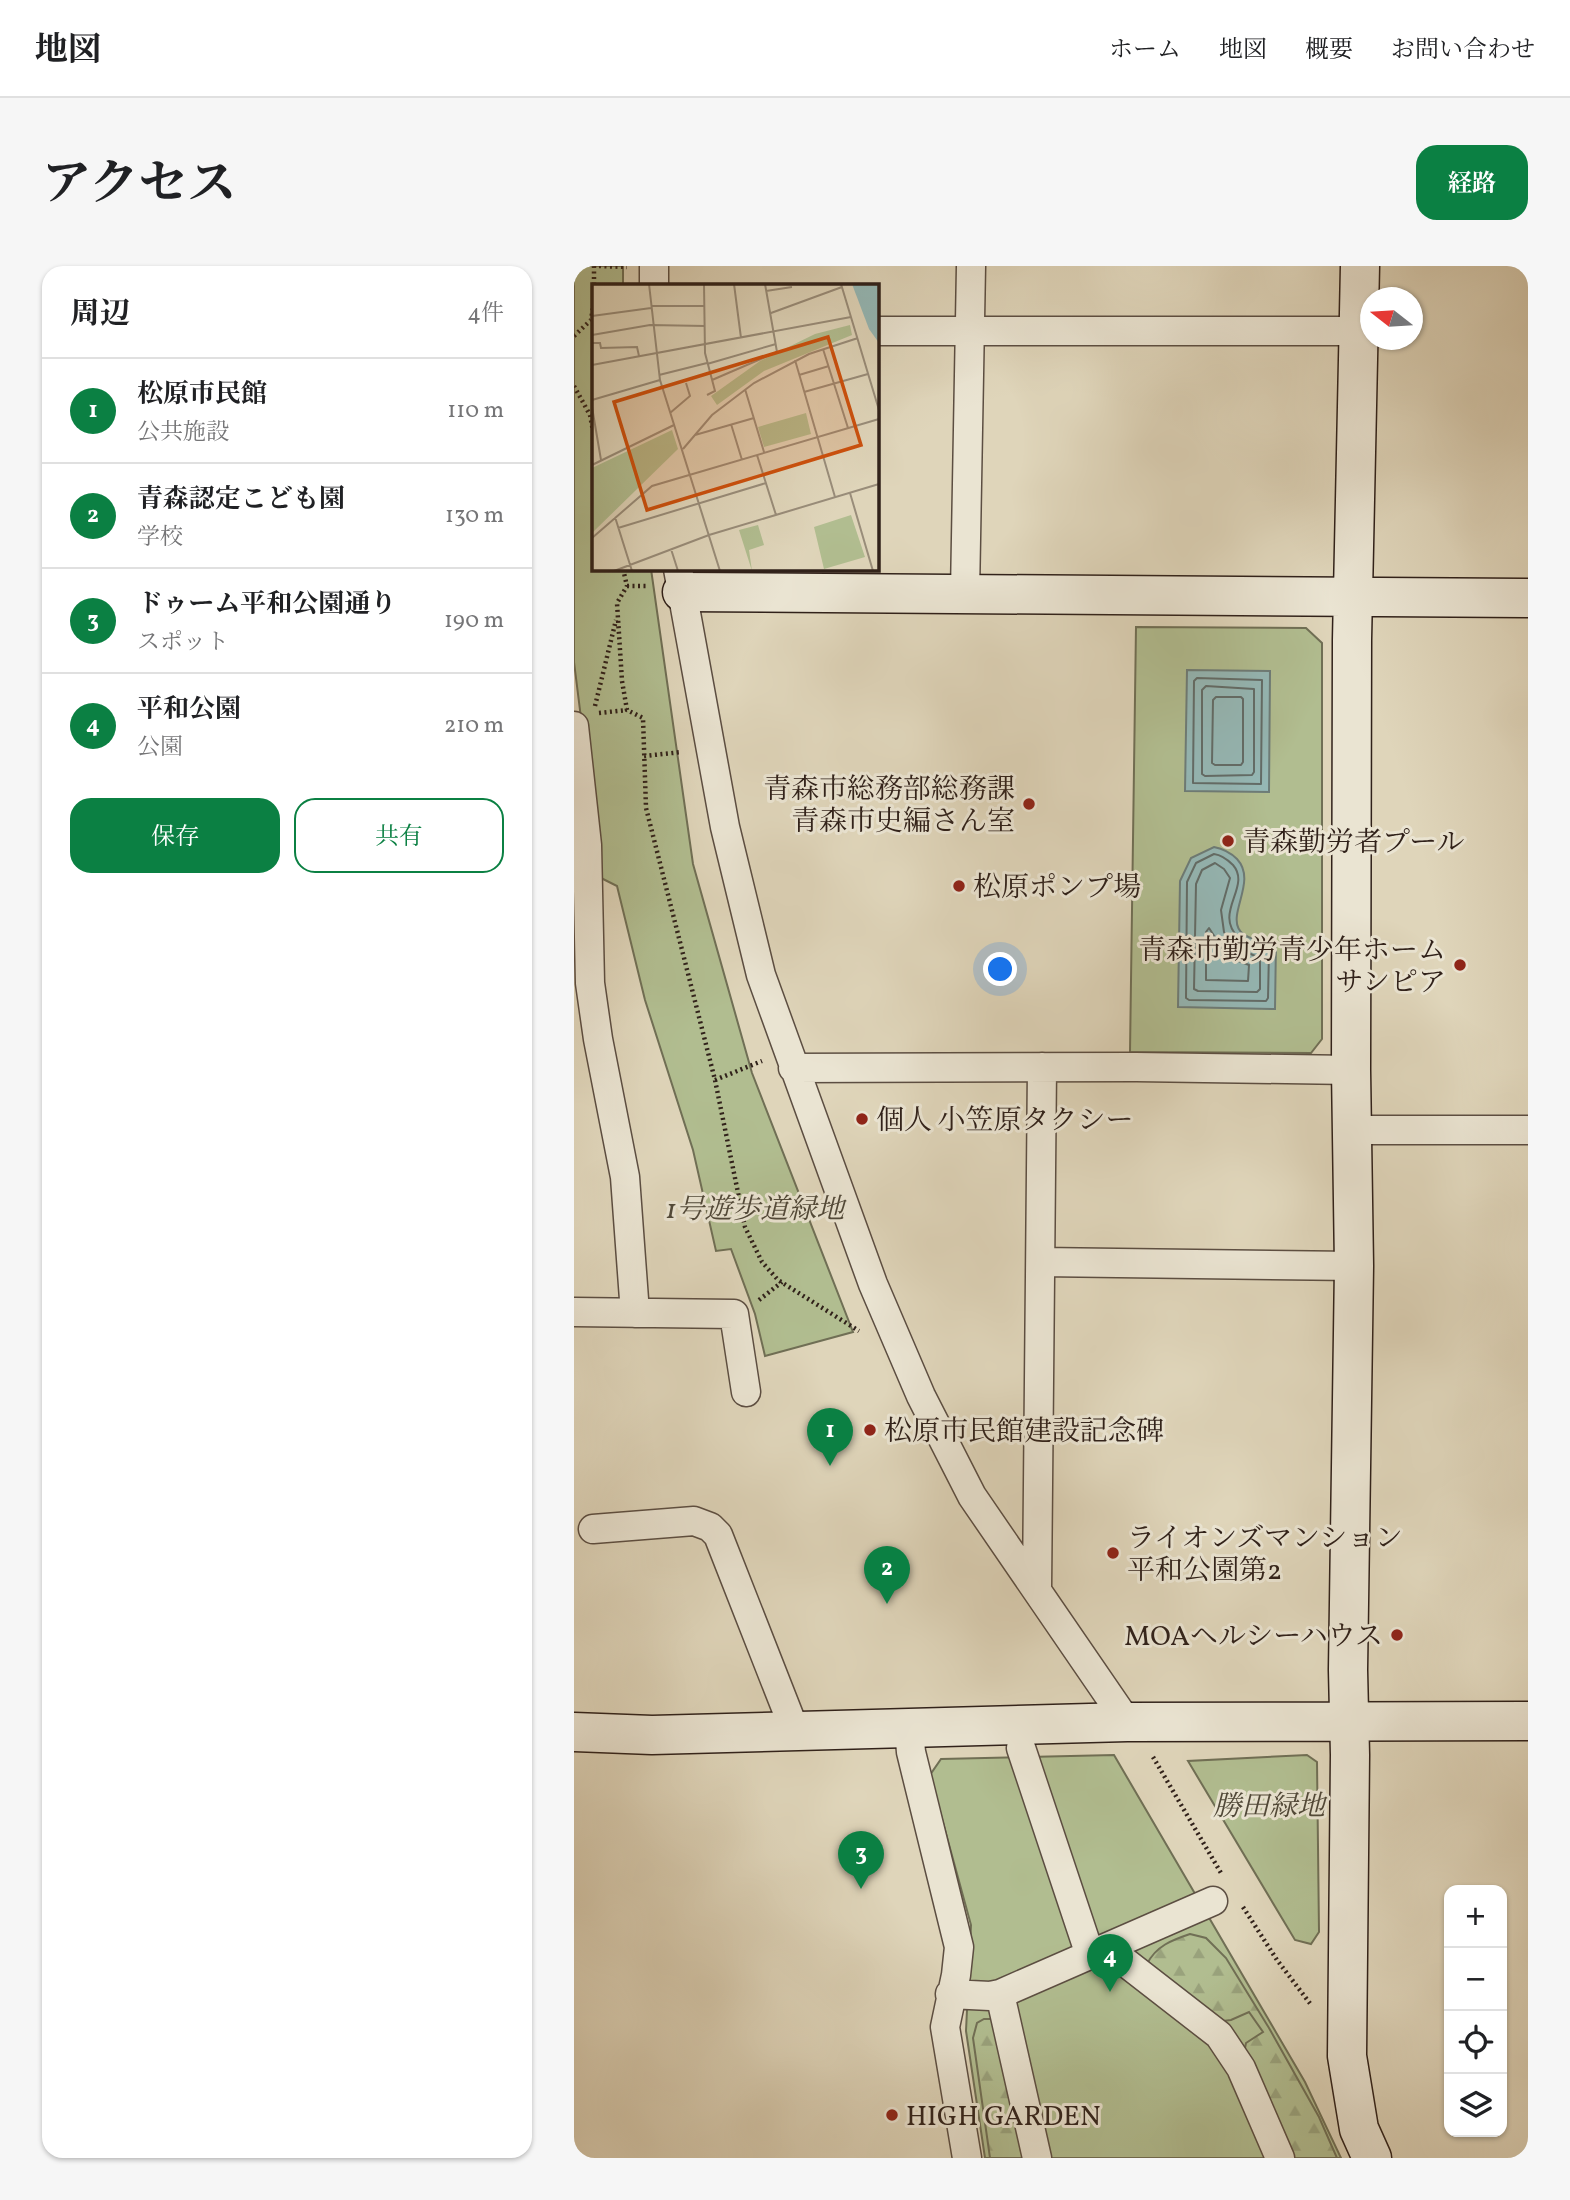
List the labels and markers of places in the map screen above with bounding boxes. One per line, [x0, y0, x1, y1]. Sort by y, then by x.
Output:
place label: 青森市総務部総務課 青森市史編さん室 [763, 771, 1015, 842]
marker: 青森市総務部総務課 青森市史編さん室 [1021, 796, 1037, 812]
place label: 青森勤労者プール [1242, 824, 1465, 863]
marker: 青森勤労者プール [1220, 833, 1236, 849]
place label: 松原ポンプ場 [973, 869, 1141, 908]
marker: 松原ポンプ場 [951, 878, 967, 894]
place label: 青森市勤労青少年ホーム サンピア [1138, 932, 1446, 1003]
marker: 青森市勤労青少年ホーム サンピア [1452, 957, 1468, 973]
place label: 個人 小笠原タクシー [876, 1102, 1134, 1141]
marker: 個人 小笠原タクシー [854, 1111, 870, 1127]
pin: 1 [807, 1408, 853, 1466]
place label: 松原市民館建設記念碑 [884, 1413, 1164, 1452]
marker: 松原市民館建設記念碑 [862, 1422, 878, 1438]
place label: ライオンズマンション 平和公園第2 [1127, 1520, 1403, 1591]
marker: ライオンズマンション 平和公園第2 [1105, 1545, 1121, 1561]
pin: 2 [864, 1546, 910, 1604]
place label: MOAヘルシーハウス [1124, 1618, 1383, 1657]
marker: MOAヘルシーハウス [1389, 1627, 1405, 1643]
pin: 3 [838, 1831, 884, 1889]
pin: 4 [1087, 1934, 1133, 1992]
place label: HIGH GARDEN [906, 2098, 1101, 2137]
marker: HIGH GARDEN [884, 2107, 900, 2123]

